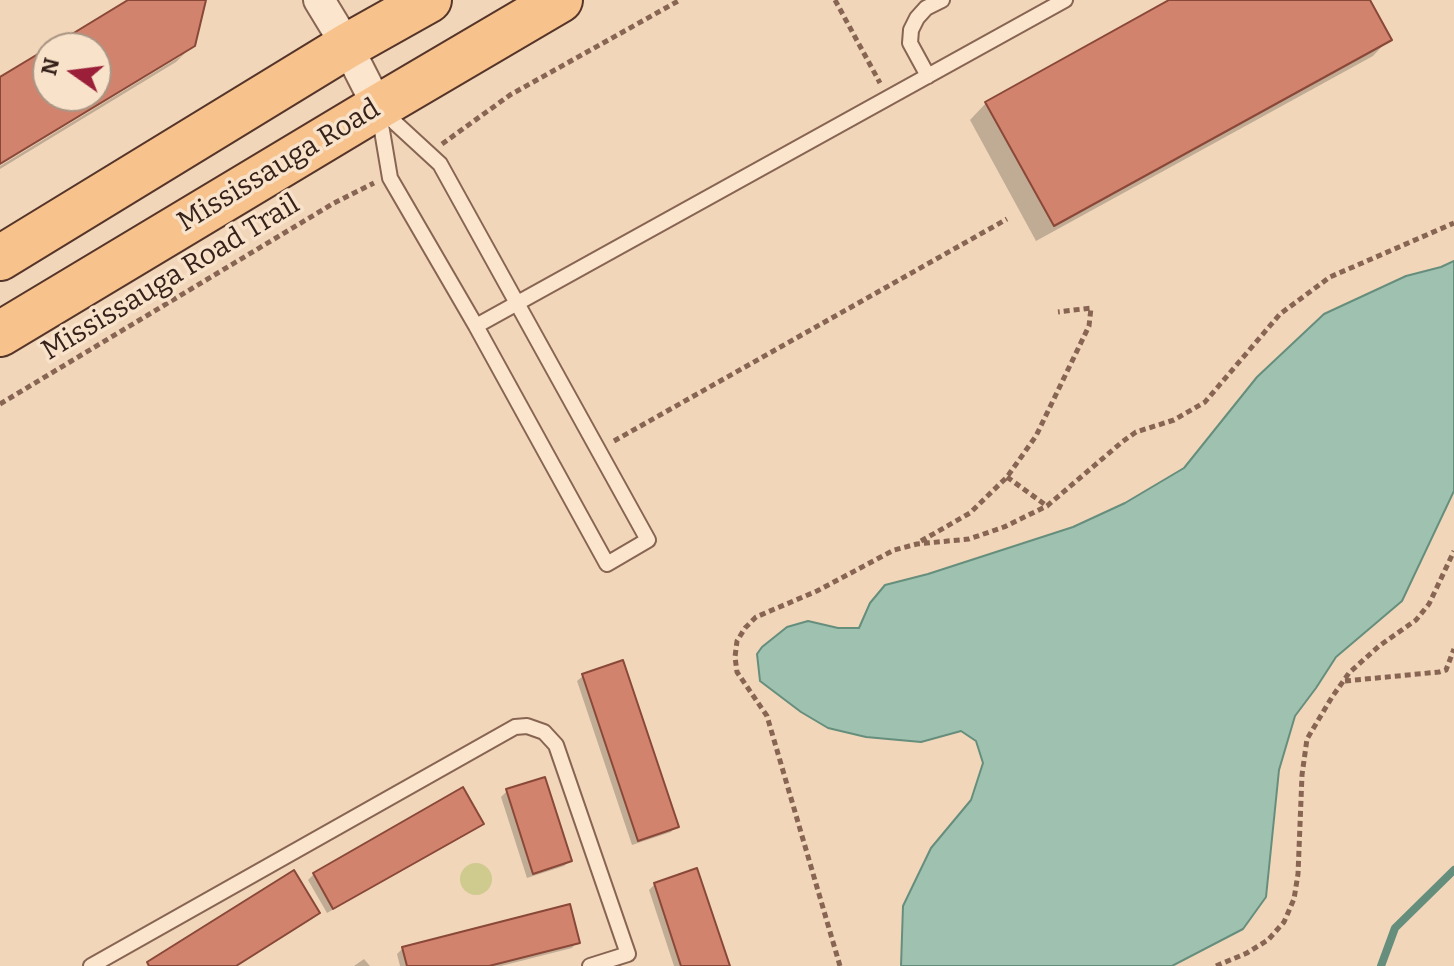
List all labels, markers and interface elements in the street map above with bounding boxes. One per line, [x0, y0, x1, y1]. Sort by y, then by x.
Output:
north arrow [32, 32, 112, 112]
text: N [35, 55, 65, 78]
street label: Mississauga Road [172, 92, 386, 240]
street label: Mississauga Road Trail [36, 188, 306, 368]

